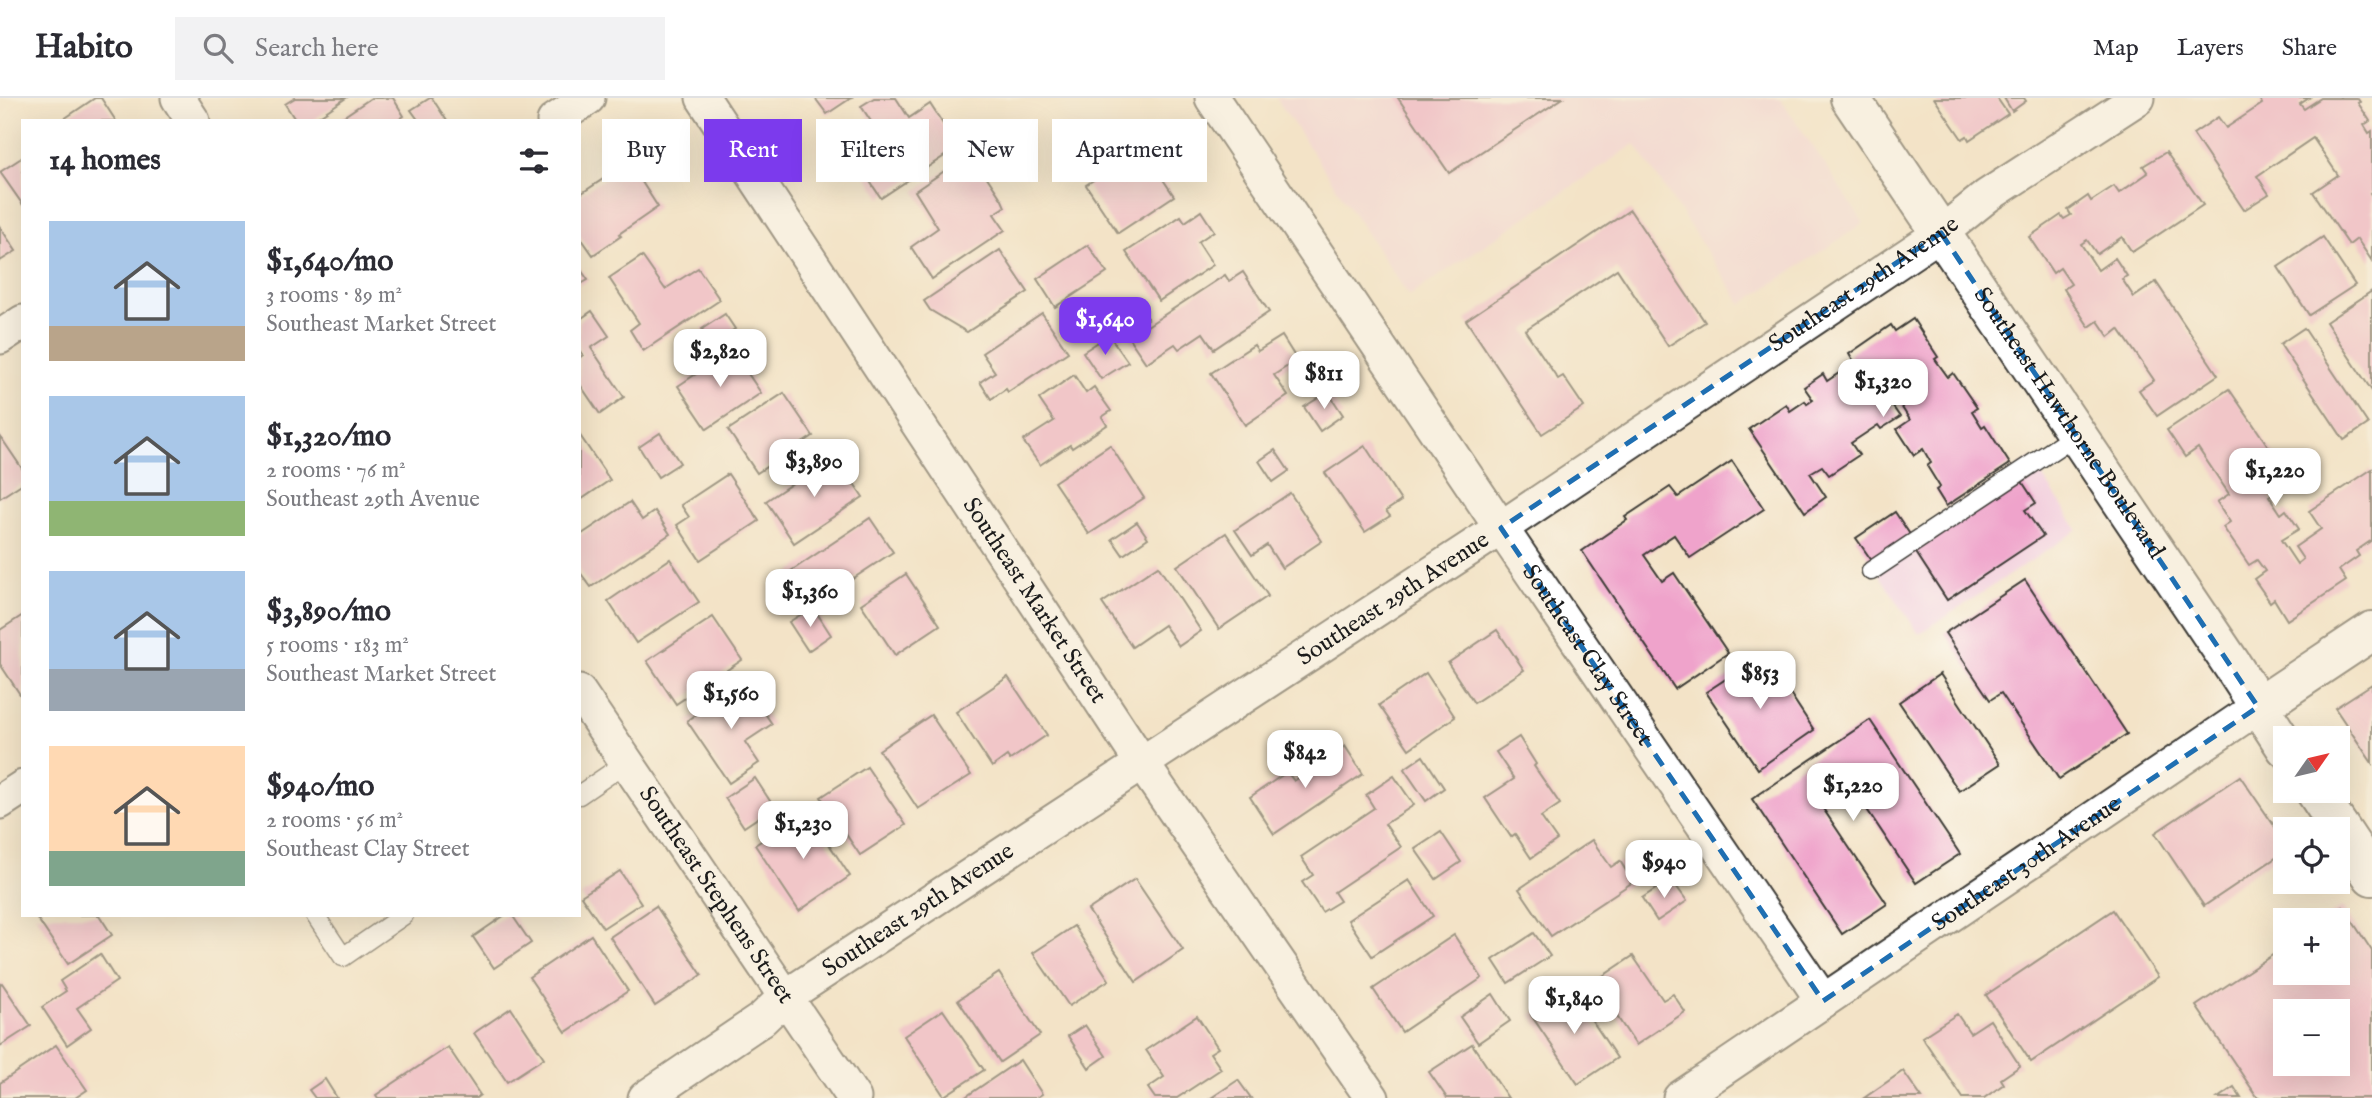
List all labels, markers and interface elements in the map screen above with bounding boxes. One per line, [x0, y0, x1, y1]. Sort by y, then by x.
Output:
search box [175, 17, 665, 80]
text: Habito [35, 27, 133, 69]
icon: search [199, 29, 237, 67]
text: Search here [255, 32, 379, 65]
text: Map [2093, 33, 2139, 64]
text: Layers [2177, 33, 2244, 64]
text: Share [2282, 33, 2337, 64]
chip: Buy [602, 119, 690, 182]
chip: Rent [704, 119, 802, 182]
chip: Filters [816, 119, 929, 182]
chip: New [943, 119, 1038, 182]
chip: Apartment [1052, 119, 1207, 182]
text: 14 homes [49, 142, 161, 180]
icon: filters [515, 142, 553, 180]
street label: Southeast 29th Avenue [1763, 209, 1966, 360]
text: $1,640/mo [266, 243, 393, 281]
icon: home [105, 249, 189, 333]
text: 3 rooms · 89 m² [266, 281, 402, 310]
street label: Southeast Hawthorne Boulevard [1966, 281, 2172, 565]
pin: $1,640 [1048, 298, 1162, 357]
text: $1,640 [1075, 305, 1135, 334]
text: Southeast Market Street [266, 310, 496, 339]
pin: $2,820 [663, 330, 777, 389]
text: $2,820 [690, 337, 750, 366]
pin: $811 [1283, 352, 1365, 411]
text: $811 [1305, 359, 1343, 388]
pin: $1,320 [1826, 360, 1940, 419]
text: $1,320 [1854, 367, 1912, 396]
text: $1,320/mo [266, 418, 391, 456]
icon: home [105, 424, 189, 508]
pin: $3,890 [757, 440, 871, 499]
text: $3,890 [785, 447, 843, 476]
pin: $1,220 [2218, 448, 2332, 508]
text: 2 rooms · 76 m² [266, 456, 406, 485]
text: $1,220 [2245, 456, 2305, 485]
text: Southeast 29th Avenue [266, 485, 480, 514]
street label: Southeast Market Street [955, 492, 1114, 709]
street label: Southeast 29th Avenue [1291, 525, 1495, 673]
street label: Southeast Clay Street [1515, 559, 1660, 752]
pin: $1,360 [753, 570, 867, 629]
text: $1,360 [781, 577, 839, 606]
text: $3,890/mo [266, 593, 391, 631]
icon: home [105, 599, 189, 683]
text: 5 rooms · 183 m² [266, 631, 409, 660]
pin: $853 [1719, 652, 1801, 711]
text: $853 [1741, 659, 1779, 688]
text: Southeast Market Street [266, 660, 496, 689]
pin: $1,560 [674, 672, 788, 731]
text: $1,560 [703, 679, 759, 708]
north arrow [2273, 726, 2350, 803]
map controls [2273, 726, 2350, 1076]
pin: $842 [1264, 730, 1346, 790]
text: $842 [1283, 738, 1327, 767]
pin: $1,220 [1796, 764, 1910, 823]
text: $940/mo [266, 768, 374, 806]
text: $1,220 [1823, 771, 1883, 800]
icon: home [105, 774, 189, 858]
street label: Southeast Stephens Street [632, 780, 801, 1010]
street label: Southeast 30th Avenue [1925, 789, 2127, 939]
pin: $1,230 [746, 802, 860, 861]
text: 2 rooms · 56 m² [266, 806, 403, 835]
text: $1,230 [774, 809, 832, 838]
button: locate [2273, 817, 2350, 894]
text: Southeast Clay Street [266, 835, 470, 864]
street label: Southeast 29th Avenue [816, 836, 1020, 984]
pin: $940 [1623, 840, 1705, 900]
text: $940 [1641, 848, 1687, 877]
button: + [2273, 908, 2350, 985]
pin: $1,840 [1517, 976, 1631, 1036]
text: $1,840 [1544, 984, 1604, 1013]
button: − [2273, 999, 2350, 1076]

